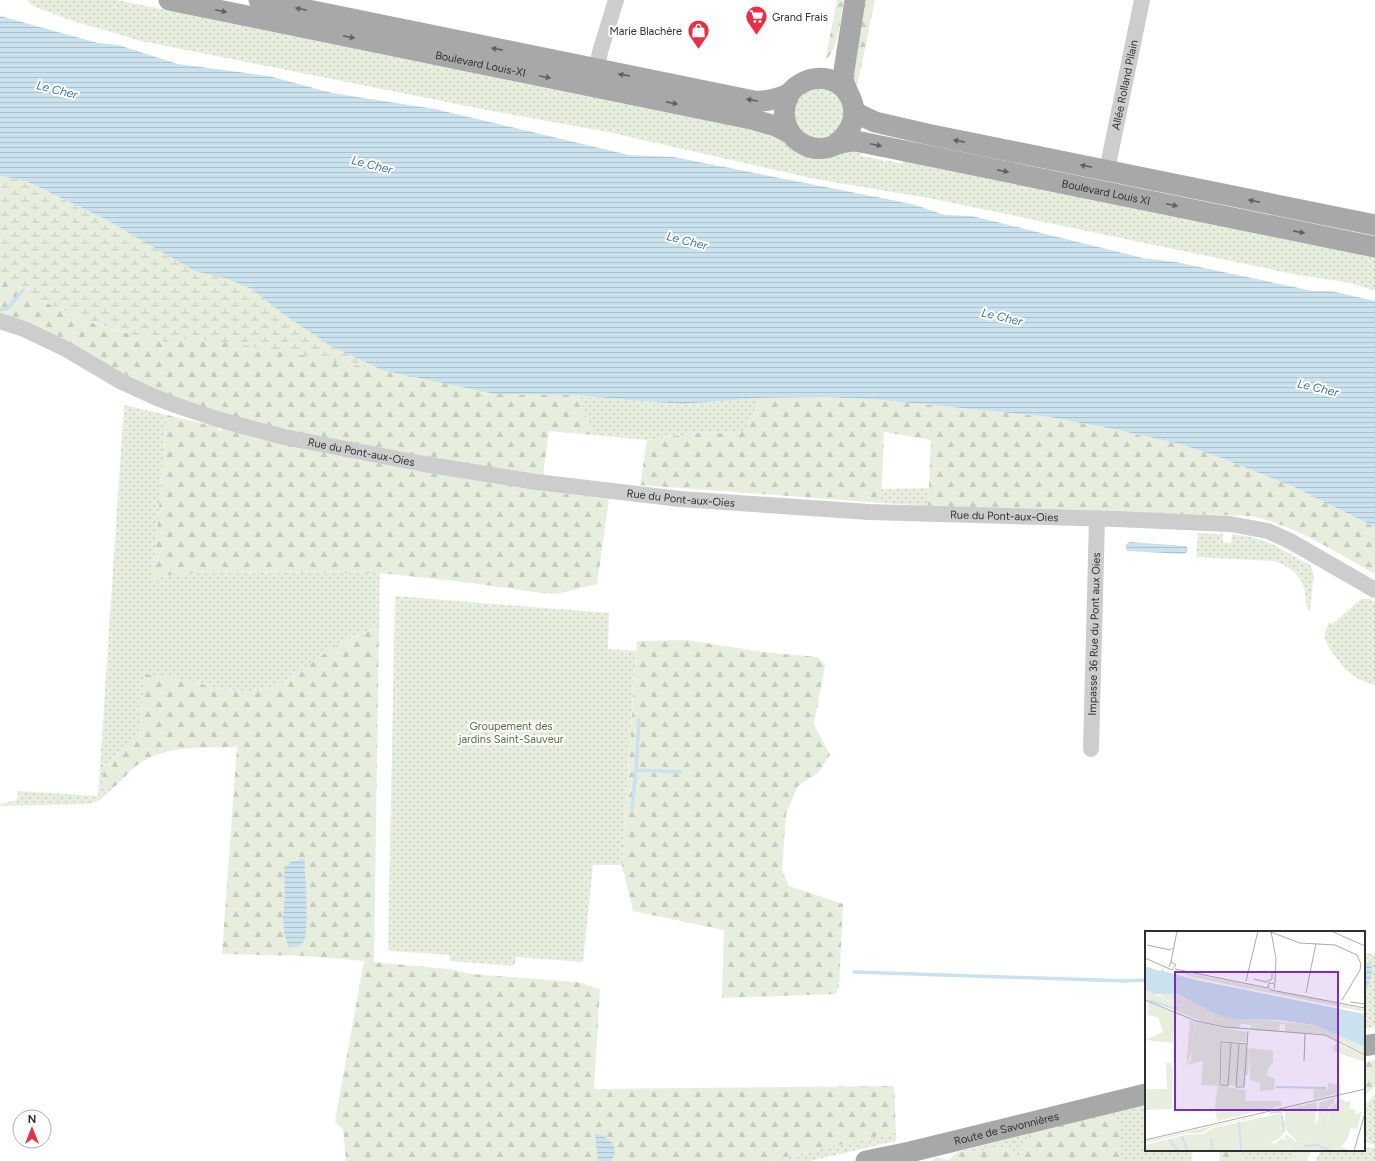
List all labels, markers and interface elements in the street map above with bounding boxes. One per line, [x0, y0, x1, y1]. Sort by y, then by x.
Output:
supermarket icon: Grand Frais [743, 4, 769, 37]
one-way arrow [295, 5, 307, 11]
one-way arrow [215, 8, 227, 14]
place label: Grand Frais [772, 11, 828, 24]
shop icon: Marie Blachère [685, 18, 711, 51]
place label: Marie Blachère [610, 25, 682, 38]
one-way arrow [342, 34, 355, 40]
street label: Allée Rolland Pilain [1109, 39, 1140, 131]
one-way arrow [491, 46, 503, 52]
street label: Boulevard Louis-XI [434, 48, 527, 79]
one-way arrow [618, 71, 630, 77]
one-way arrow [538, 74, 551, 80]
water label: Le Cher [35, 78, 80, 102]
one-way arrow [746, 97, 758, 103]
one-way arrow [666, 101, 678, 107]
one-way arrow [952, 137, 965, 143]
one-way arrow [869, 143, 882, 149]
water label: Le Cher [350, 153, 395, 177]
one-way arrow [1080, 163, 1092, 169]
one-way arrow [997, 169, 1009, 175]
street label: Boulevard Louis XI [1061, 177, 1151, 207]
one-way arrow [1248, 198, 1261, 204]
one-way arrow [1165, 203, 1178, 209]
water label: Le Cher [665, 229, 710, 253]
one-way arrow [1293, 229, 1305, 235]
water label: Le Cher [980, 305, 1025, 329]
water label: Le Cher [1296, 376, 1341, 400]
street label: Rue du Pont-aux-Oies [307, 435, 416, 469]
street label: Rue du Pont-aux-Oies [626, 486, 735, 509]
street label: Rue du Pont-aux-Oies [950, 508, 1059, 524]
street label: Impasse 36 Rue du Pont aux Oies [1085, 552, 1103, 716]
park label: Groupement des jardins Saint-Sauveur [457, 720, 564, 746]
inset map [1145, 931, 1365, 1151]
north arrow [12, 1109, 52, 1149]
street label: Route de Savonnières [952, 1109, 1060, 1147]
text: N [28, 1113, 36, 1126]

